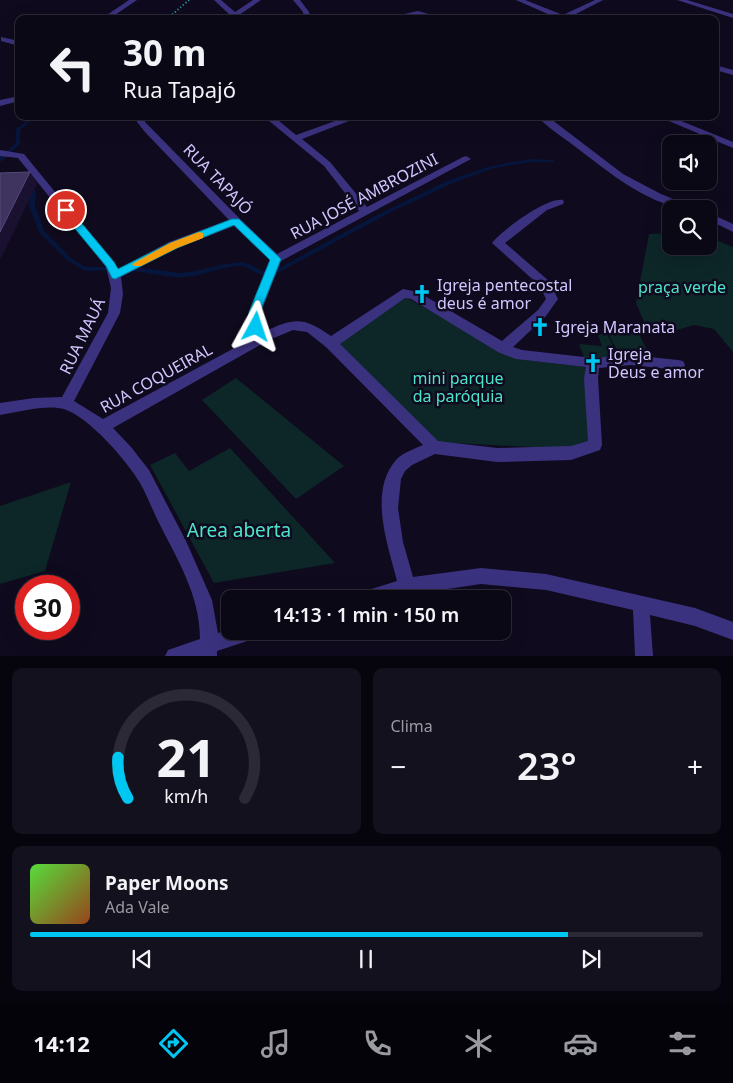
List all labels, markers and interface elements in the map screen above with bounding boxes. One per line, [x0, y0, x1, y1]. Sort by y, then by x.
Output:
text: 30 m [123, 29, 206, 76]
icon: left [40, 35, 105, 100]
text: Rua Tapajó [123, 74, 236, 104]
map controls [662, 135, 717, 255]
button: sound [662, 135, 717, 190]
street label: RUA TAPAJÓ [179, 139, 257, 219]
street label: RUA JOSÉ AMBROZINI [286, 148, 442, 244]
pin [45, 189, 87, 231]
icon: arrive [52, 196, 80, 224]
button: search [662, 200, 717, 255]
place label: Igreja pentecostal deus é amor [437, 274, 572, 314]
park label: praça verde [638, 276, 726, 298]
church icon: Igreja pentecostal deus é amor [411, 283, 433, 305]
street label: RUA MAUÁ [54, 293, 110, 378]
position arrow [229, 300, 281, 352]
church icon: Igreja Maranata [529, 316, 551, 338]
place label: Igreja Maranata [555, 316, 675, 338]
street label: RUA COQUEIRAL [96, 338, 216, 418]
place label: Igreja Deus e amor [608, 343, 704, 383]
church icon: Igreja Deus e amor [582, 352, 604, 374]
park label: mini parque da paróquia [412, 367, 504, 407]
park label: Area aberta [187, 517, 291, 543]
speed limit sign: 30 [15, 575, 80, 640]
text: 14:13 · 1 min · 150 m [273, 602, 459, 628]
text: Clima [391, 715, 433, 737]
text: 21 [157, 721, 216, 792]
text: 23° [517, 739, 577, 791]
text: − [391, 747, 407, 785]
text: + [687, 747, 703, 785]
text: km/h [164, 784, 208, 808]
text: Paper Moons [105, 870, 229, 896]
text: Ada Vale [105, 896, 170, 918]
icon: previous [128, 945, 156, 973]
icon: pause [352, 945, 380, 973]
icon: next [577, 945, 605, 973]
icon: directions [156, 1026, 191, 1061]
icon: music [258, 1026, 293, 1061]
icon: phone [360, 1026, 395, 1061]
icon: climate [461, 1026, 496, 1061]
icon: car [563, 1026, 598, 1061]
icon: filters [665, 1026, 700, 1061]
text: 14:12 [33, 1028, 90, 1058]

